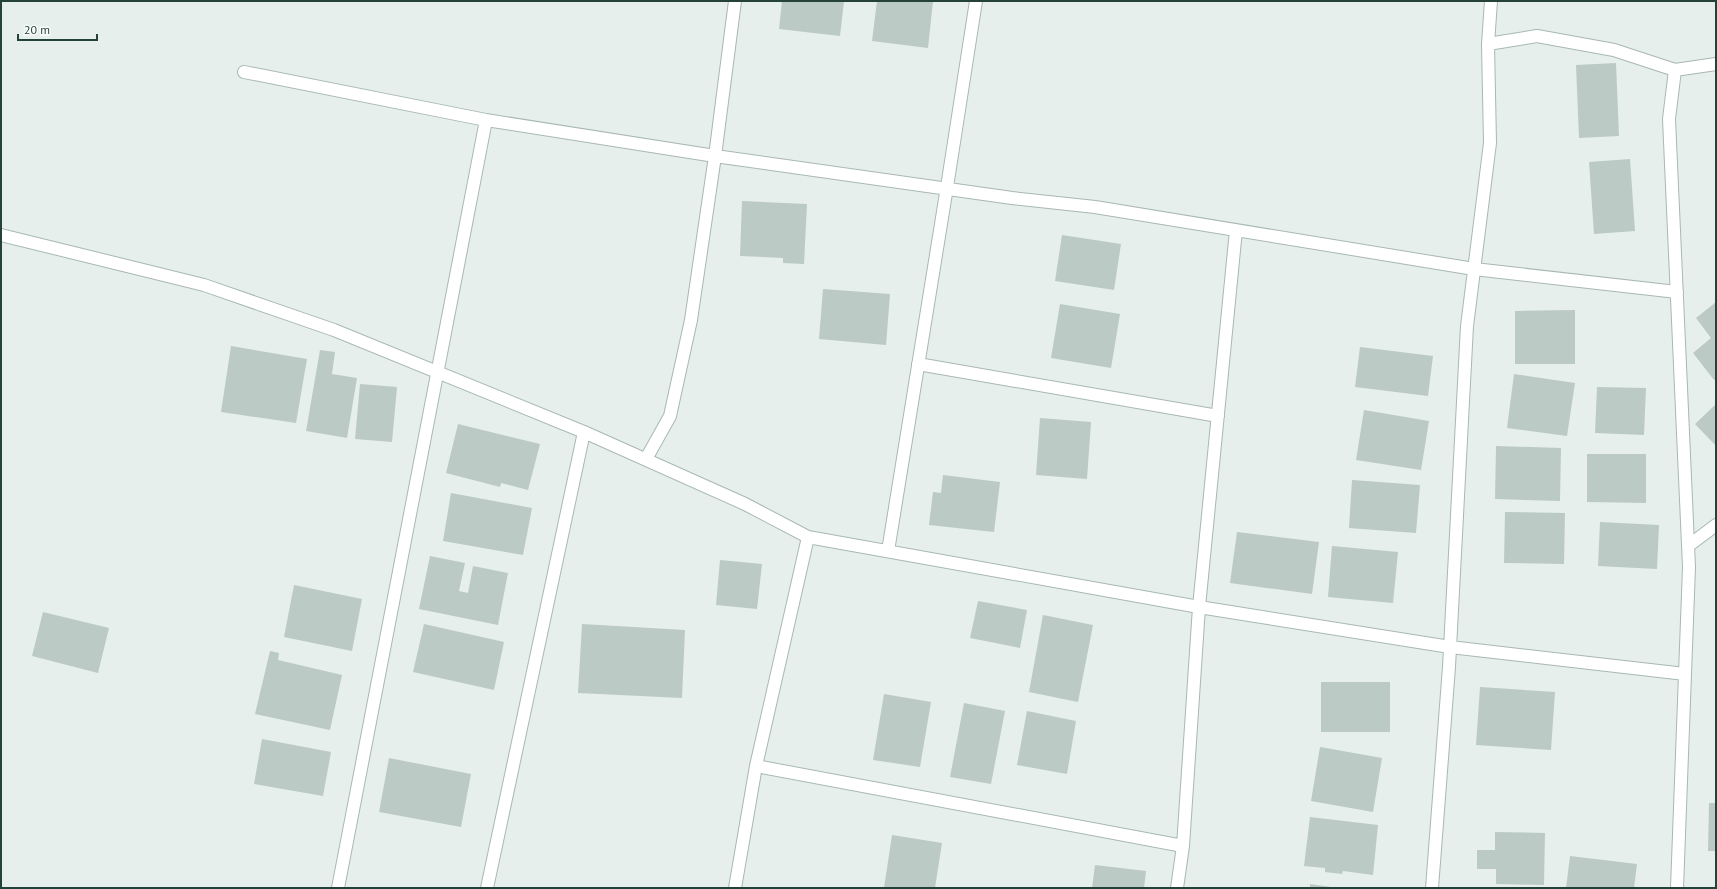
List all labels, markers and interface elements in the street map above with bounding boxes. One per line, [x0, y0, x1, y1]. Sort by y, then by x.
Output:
scale bar [18, 16, 97, 42]
text: 20 m [24, 22, 50, 37]

